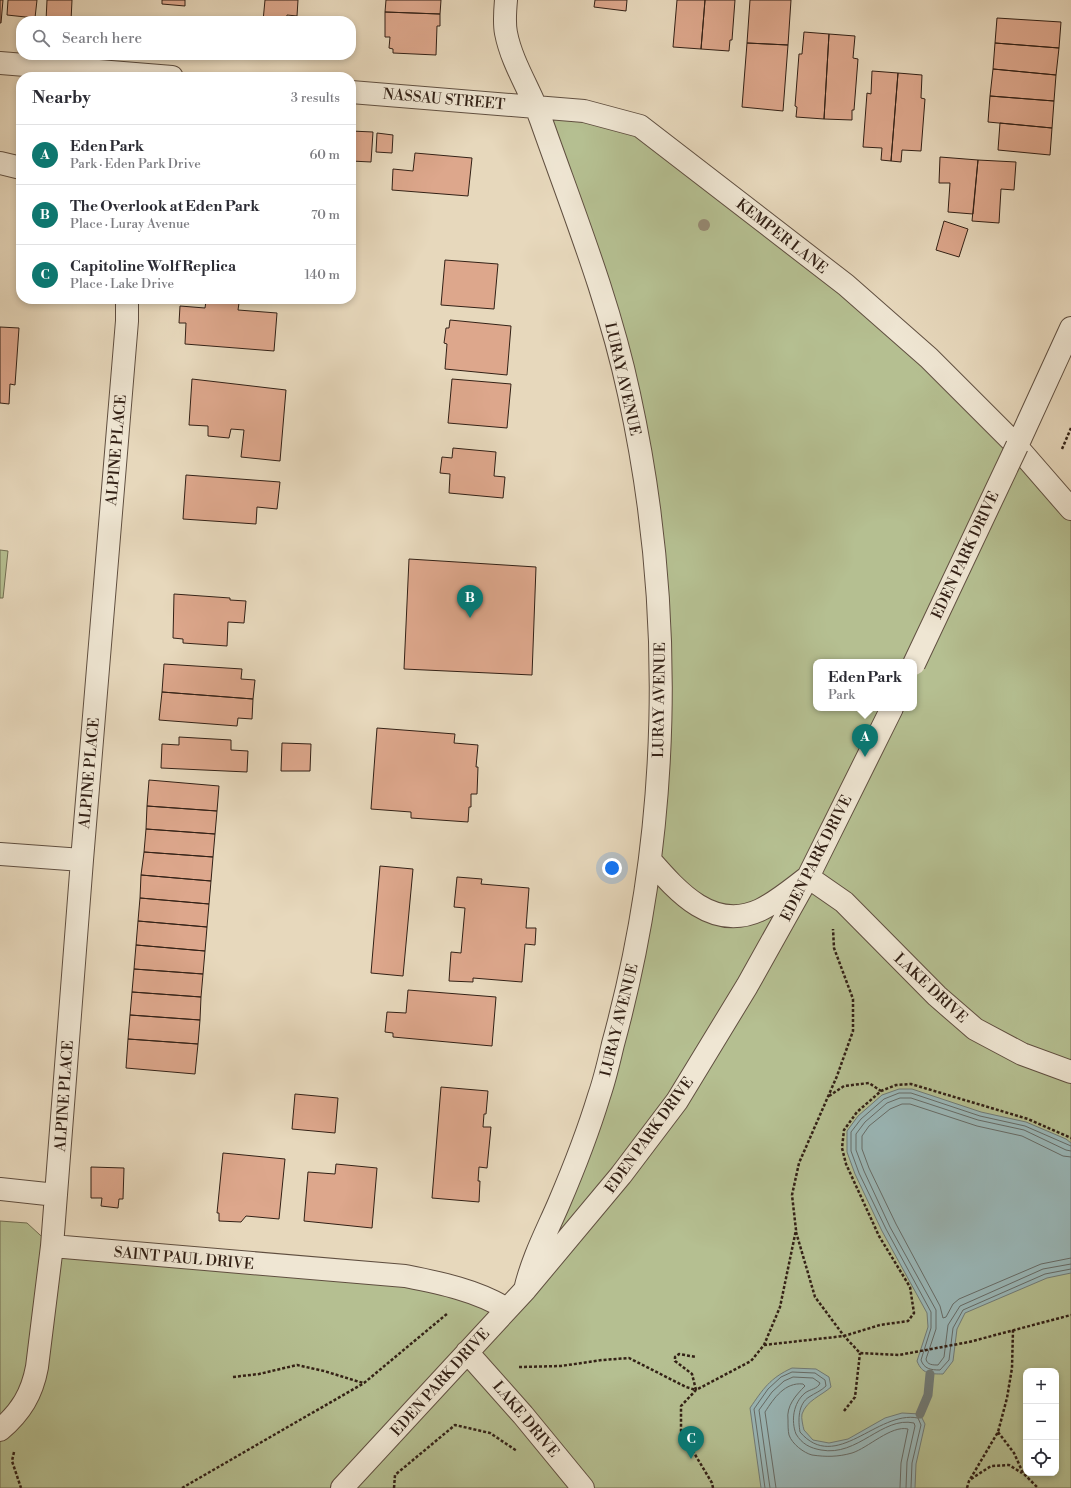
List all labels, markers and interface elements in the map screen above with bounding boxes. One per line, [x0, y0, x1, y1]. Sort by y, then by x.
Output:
search box [16, 16, 356, 60]
icon: search [30, 27, 52, 49]
text: Search here [62, 29, 142, 48]
street label: NASSAU STREET [382, 85, 506, 114]
text: Nearby [32, 87, 91, 109]
text: 3 results [291, 90, 340, 106]
text: Eden Park [70, 137, 144, 156]
text: A [40, 147, 50, 163]
text: 60 m [309, 147, 340, 163]
text: Park · Eden Park Drive [70, 156, 201, 172]
street label: KEMPER LANE [732, 195, 831, 278]
text: The Overlook at Eden Park [70, 197, 259, 216]
text: B [40, 207, 50, 223]
text: 70 m [311, 207, 340, 223]
text: Place · Luray Avenue [70, 216, 190, 232]
text: Capitoline Wolf Replica [70, 257, 236, 276]
text: C [40, 267, 50, 283]
text: 140 m [304, 267, 340, 283]
text: Place · Lake Drive [70, 276, 174, 292]
street label: LURAY AVENUE [600, 321, 645, 438]
street label: ALPINE PLACE [102, 394, 131, 508]
street label: EDEN PARK DRIVE [927, 488, 1003, 622]
pin: B [457, 585, 483, 618]
street label: LURAY AVENUE [649, 642, 670, 758]
popup [813, 659, 917, 711]
text: Eden Park [828, 668, 902, 687]
text: Park [828, 687, 855, 703]
street label: ALPINE PLACE [75, 717, 104, 831]
pin: A [852, 724, 878, 757]
street label: EDEN PARK DRIVE [776, 792, 856, 924]
your location [602, 858, 622, 878]
street label: LAKE DRIVE [890, 949, 971, 1027]
street label: LURAY AVENUE [596, 962, 643, 1079]
street label: ALPINE PLACE [51, 1040, 78, 1153]
street label: EDEN PARK DRIVE [601, 1073, 698, 1197]
street label: SAINT PAUL DRIVE [113, 1243, 255, 1274]
street label: EDEN PARK DRIVE [387, 1324, 494, 1440]
map controls [1023, 1368, 1059, 1476]
button: + [1023, 1368, 1059, 1404]
street label: LAKE DRIVE [488, 1377, 563, 1461]
button: − [1023, 1404, 1059, 1440]
pin: C [678, 1426, 704, 1459]
button: locate [1023, 1440, 1059, 1476]

